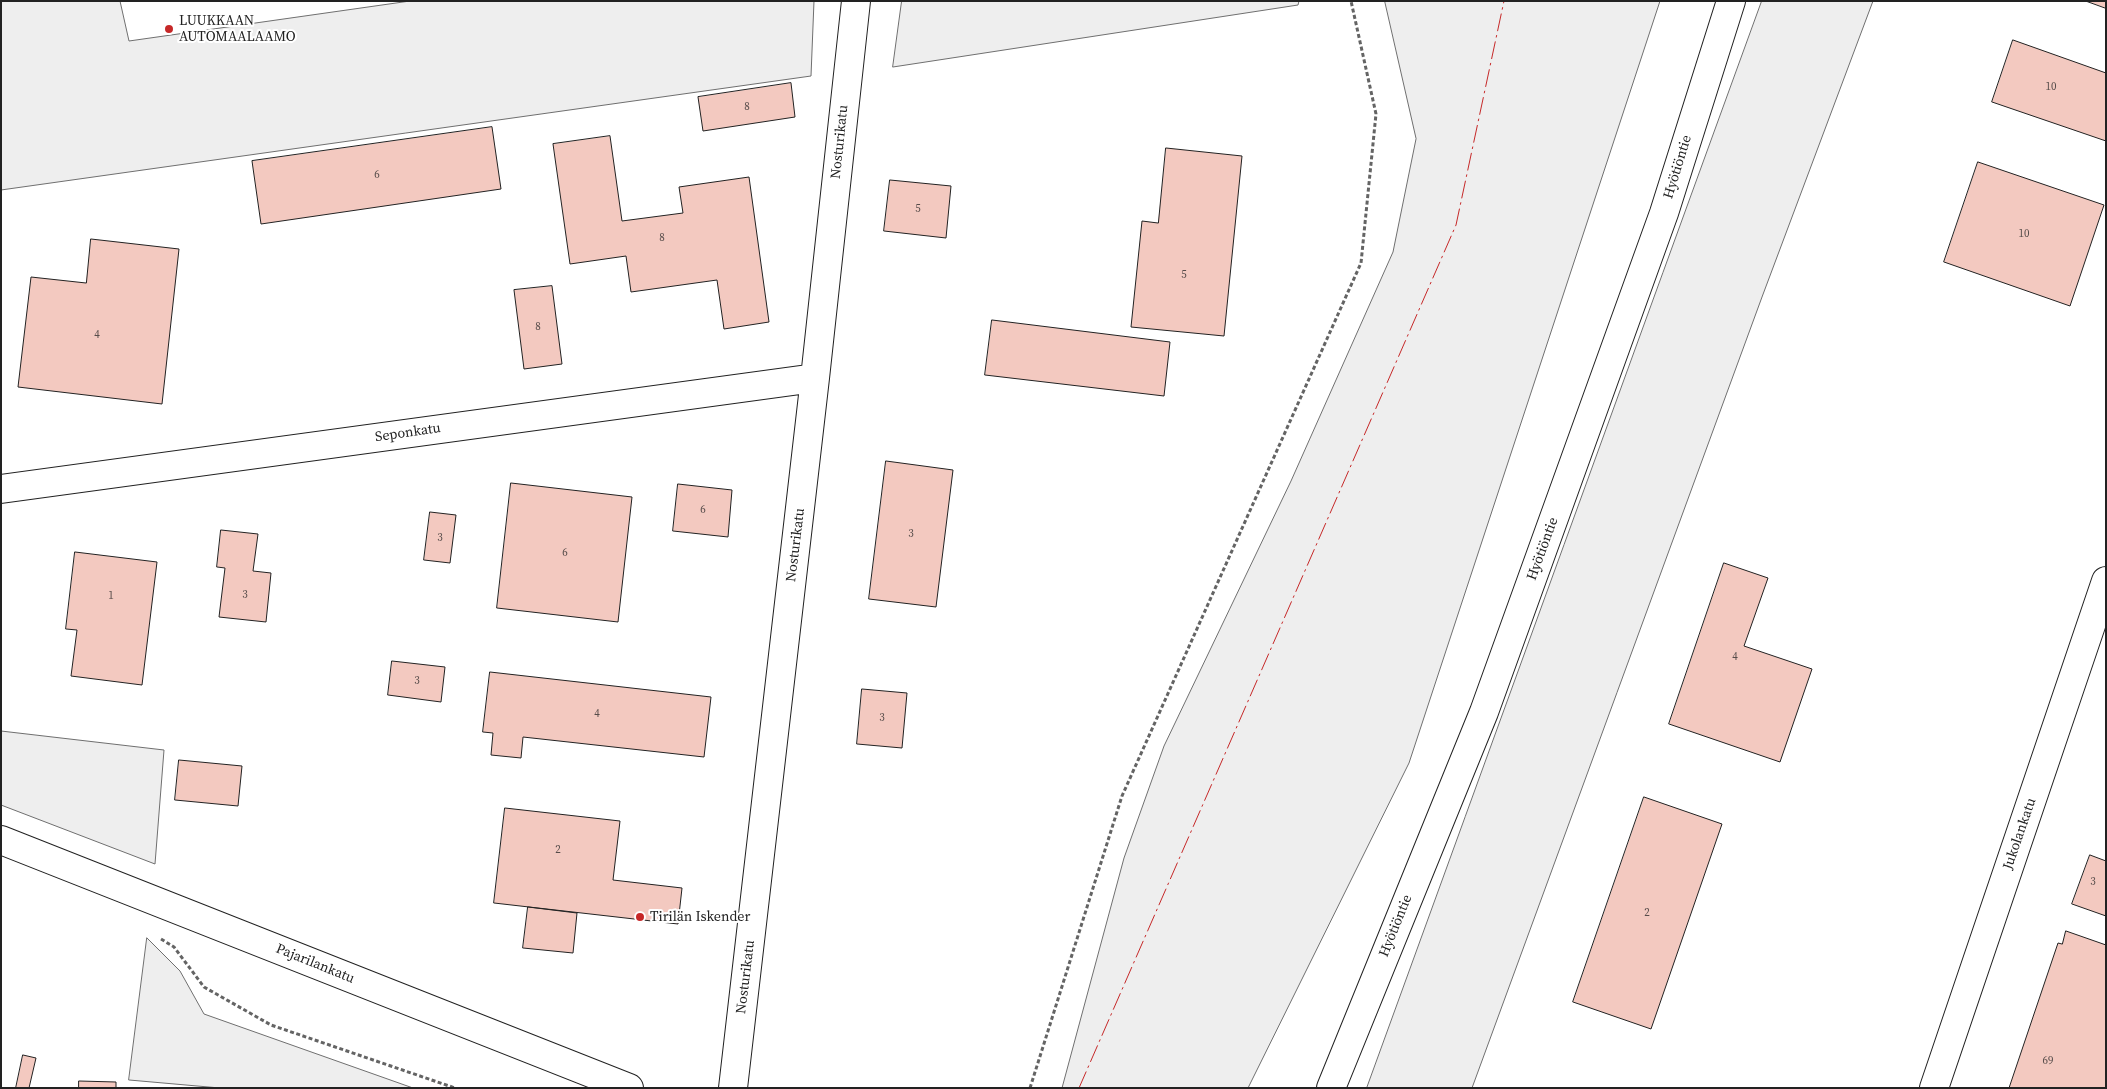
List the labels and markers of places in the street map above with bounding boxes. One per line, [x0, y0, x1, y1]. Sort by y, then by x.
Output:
place label: LUUKKAAN AUTOMAALAAMO [179, 13, 296, 46]
marker: LUUKKAAN AUTOMAALAAMO [163, 23, 175, 35]
place label: Tirilän Iskender [650, 909, 750, 925]
marker: Tirilän Iskender [634, 911, 646, 923]

